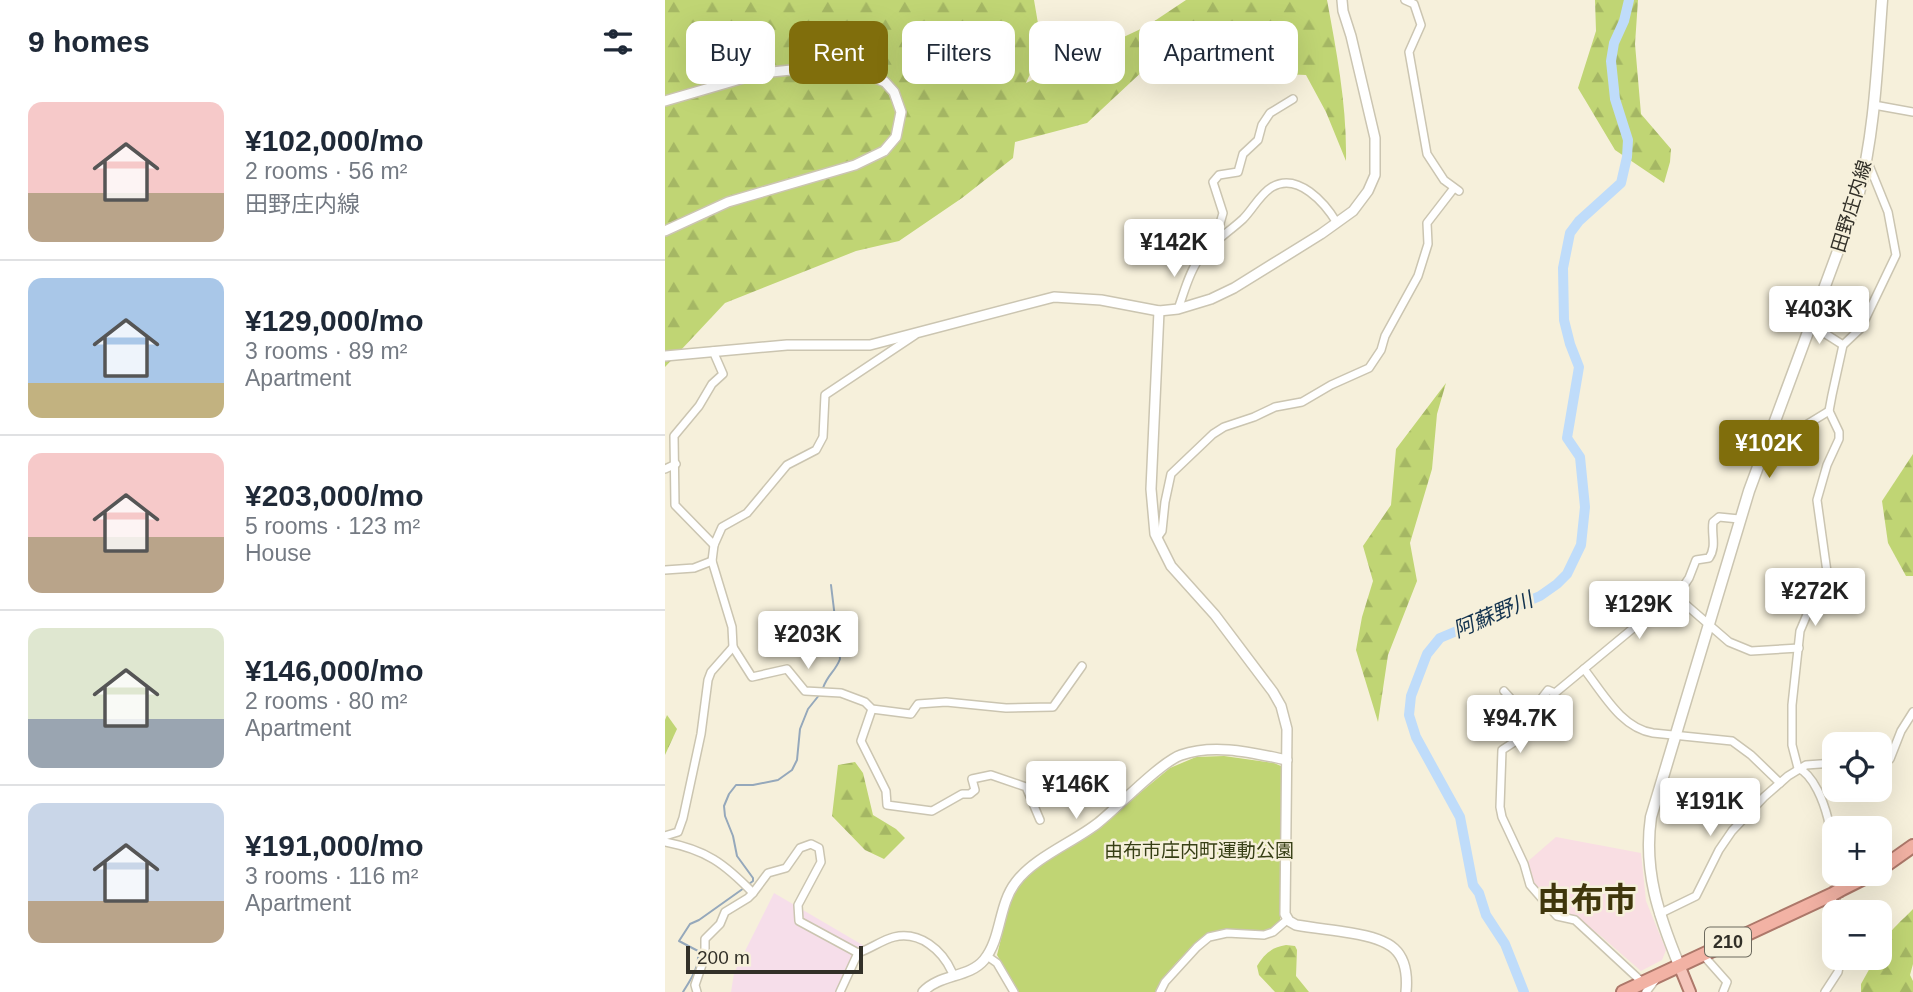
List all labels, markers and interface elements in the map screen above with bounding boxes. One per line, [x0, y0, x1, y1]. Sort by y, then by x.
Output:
chip: Buy [686, 21, 775, 84]
chip: Rent [789, 21, 888, 84]
chip: Filters [902, 21, 1015, 84]
chip: New [1029, 21, 1125, 84]
chip: Apartment [1139, 21, 1298, 84]
icon: filters [599, 23, 637, 61]
text: 9 homes [28, 25, 150, 58]
text: ¥102,000/mo [245, 124, 423, 157]
icon: home [84, 130, 168, 214]
text: 2 rooms · 56 m² [245, 158, 407, 184]
street label: 田野庄内線 [1828, 158, 1875, 255]
text: 田野庄内線 [245, 191, 360, 217]
pin: ¥142K [1125, 219, 1223, 279]
text: ¥142K [1140, 229, 1208, 255]
pin: ¥403K [1770, 286, 1868, 346]
text: ¥403K [1785, 296, 1853, 322]
text: ¥129,000/mo [245, 304, 423, 337]
icon: home [84, 306, 168, 390]
text: 3 rooms · 89 m² [245, 338, 407, 364]
text: Apartment [245, 365, 351, 391]
pin: ¥102K [1720, 420, 1818, 480]
text: ¥102K [1735, 430, 1803, 456]
text: ¥203,000/mo [245, 479, 423, 512]
icon: home [84, 481, 168, 565]
text: 5 rooms · 123 m² [245, 513, 420, 539]
text: House [245, 540, 311, 566]
pin: ¥272K [1766, 568, 1864, 628]
text: ¥272K [1781, 578, 1849, 604]
pin: ¥129K [1590, 582, 1688, 641]
water label: 阿蘇野川 [1450, 587, 1538, 642]
text: ¥129K [1605, 591, 1673, 617]
pin: ¥203K [759, 612, 857, 671]
text: ¥203K [774, 621, 842, 647]
text: ¥146,000/mo [245, 654, 423, 687]
icon: home [84, 656, 168, 740]
text: 2 rooms · 80 m² [245, 688, 407, 714]
pin: ¥94.7K [1463, 696, 1577, 755]
text: ¥94.7K [1483, 705, 1557, 731]
text: Apartment [245, 715, 351, 741]
map controls [1822, 732, 1892, 970]
button: locate [1822, 732, 1892, 802]
pin: ¥146K [1027, 762, 1125, 821]
text: ¥146K [1042, 771, 1110, 797]
pin: ¥191K [1661, 778, 1759, 838]
text: ¥191K [1676, 788, 1744, 814]
button: + [1822, 816, 1892, 886]
text: ¥191,000/mo [245, 829, 423, 862]
icon: home [84, 831, 168, 915]
park label: 由布市庄内町運動公園 [1104, 840, 1294, 861]
text: 3 rooms · 116 m² [245, 863, 418, 889]
district label: 由布市 [1538, 881, 1637, 918]
text: Apartment [245, 890, 351, 916]
button: − [1822, 900, 1892, 970]
road number: 210 [1705, 928, 1751, 957]
scale bar [686, 943, 863, 975]
text: 200 m [697, 947, 750, 968]

